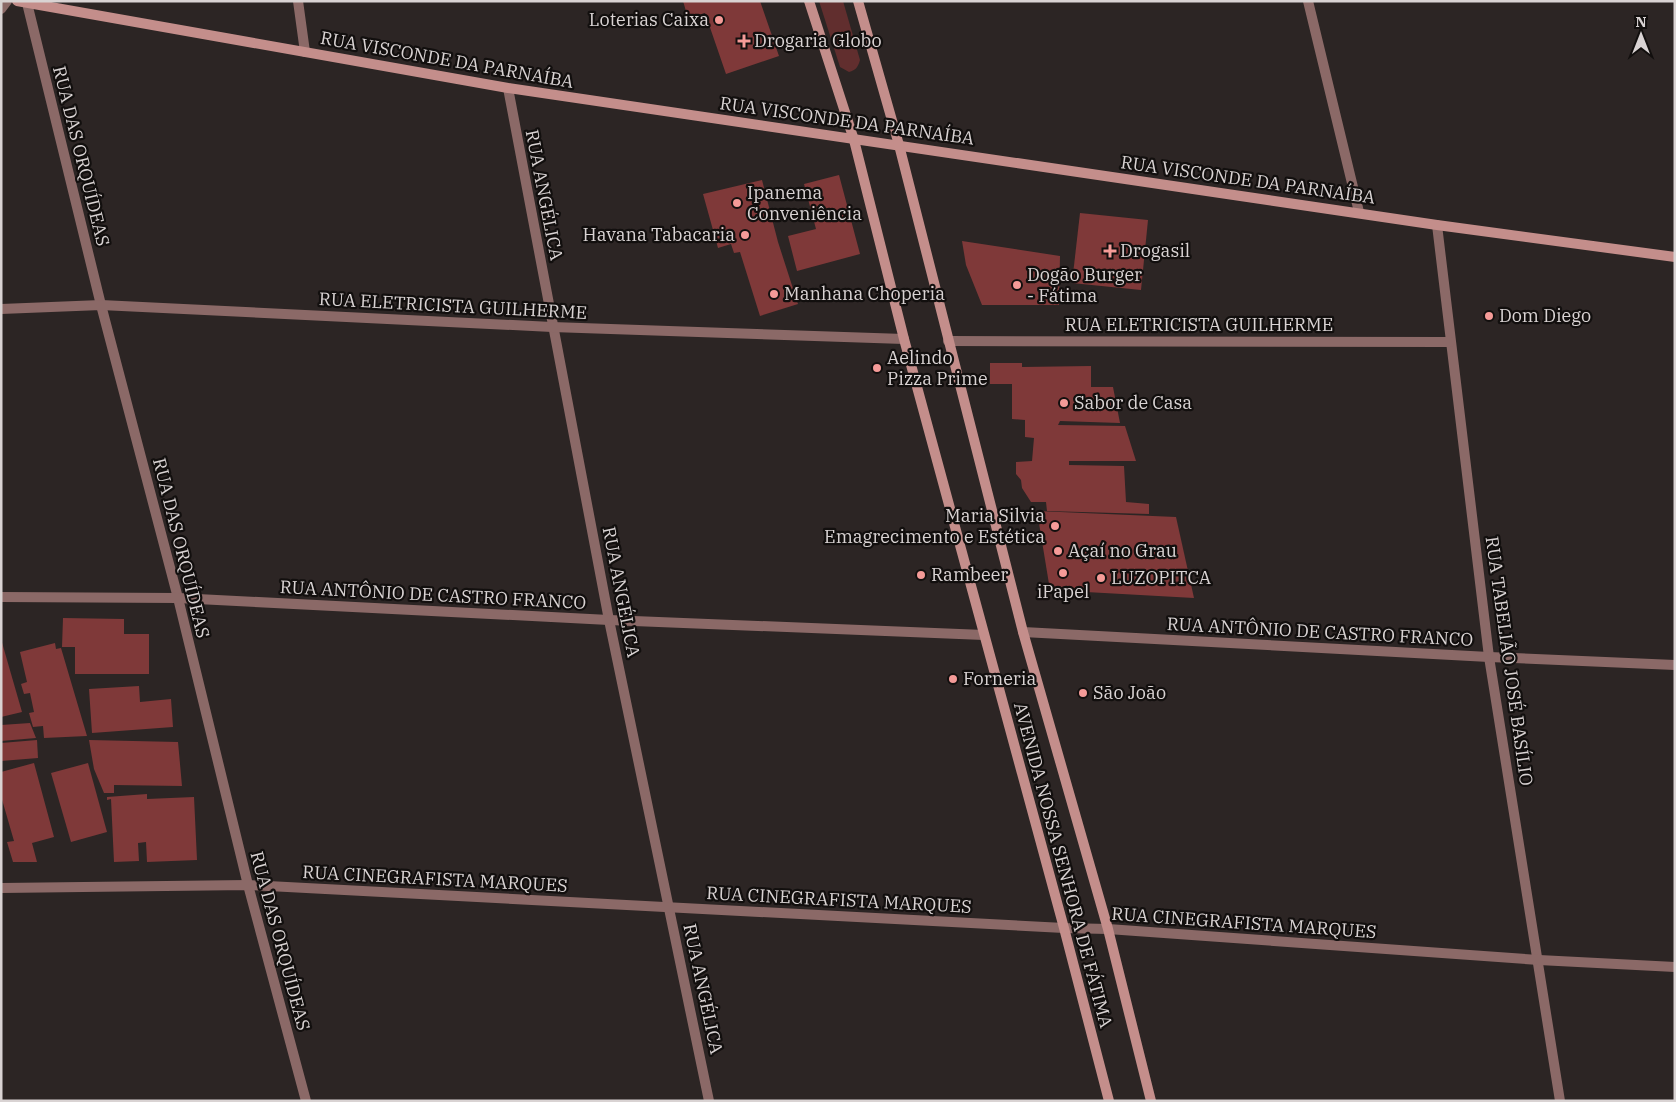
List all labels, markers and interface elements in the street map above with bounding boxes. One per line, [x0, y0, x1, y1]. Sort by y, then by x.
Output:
place label: Loterias Caixa [589, 8, 709, 31]
north arrow [1616, 10, 1666, 60]
text: N [1635, 13, 1647, 31]
marker: Loterias Caixa [713, 14, 725, 26]
street label: RUA VISCONDE DA PARNAÍBA [319, 26, 576, 93]
place label: Drogaria Globo [754, 29, 882, 52]
marker: Drogaria Globo [738, 35, 750, 47]
street label: RUA DAS ORQUÍDEAS [48, 63, 115, 248]
street label: RUA VISCONDE DA PARNAÍBA [718, 91, 976, 150]
street label: RUA ANGÉLICA [521, 128, 569, 263]
street label: RUA VISCONDE DA PARNAÍBA [1119, 150, 1377, 209]
place label: Ipanema Conveniência [747, 181, 862, 225]
marker: Ipanema Conveniência [731, 197, 743, 209]
place label: Havana Tabacaria [583, 223, 735, 246]
marker: Havana Tabacaria [739, 229, 751, 241]
place label: Drogasil [1120, 239, 1190, 262]
marker: Drogasil [1104, 245, 1116, 257]
place label: Dogão Burger - Fátima [1027, 263, 1142, 307]
marker: Dogão Burger - Fátima [1011, 279, 1023, 291]
place label: Manhana Choperia [784, 282, 945, 305]
street label: RUA ELETRICISTA GUILHERME [318, 287, 588, 324]
marker: Manhana Choperia [768, 288, 780, 300]
place label: Dom Diego [1499, 304, 1591, 327]
marker: Dom Diego [1483, 310, 1495, 322]
street label: RUA ELETRICISTA GUILHERME [1065, 313, 1333, 336]
place label: Aelindo Pizza Prime [887, 346, 988, 390]
marker: Aelindo Pizza Prime [871, 362, 883, 374]
place label: Sabor de Casa [1074, 391, 1192, 414]
marker: Sabor de Casa [1058, 397, 1070, 409]
street label: RUA DAS ORQUÍDEAS [148, 455, 215, 640]
place label: Maria Silvia Emagrecimento e Estética [824, 504, 1045, 548]
marker: Maria Silvia Emagrecimento e Estética [1049, 520, 1061, 532]
street label: RUA ANGÉLICA [598, 525, 646, 660]
street label: RUA TABELIÃO JOSÉ BASÍLIO [1481, 535, 1538, 787]
place label: Açaí no Grau [1068, 539, 1177, 562]
marker: Açaí no Grau [1052, 545, 1064, 557]
place label: Rambeer [931, 563, 1008, 586]
place label: LUZOPITCA [1111, 566, 1212, 589]
marker: iPapel [1057, 567, 1069, 579]
marker: Rambeer [915, 569, 927, 581]
marker: LUZOPITCA [1095, 572, 1107, 584]
street label: RUA ANTÔNIO DE CASTRO FRANCO [279, 575, 587, 614]
place label: iPapel [1037, 580, 1089, 603]
street label: RUA ANTÔNIO DE CASTRO FRANCO [1166, 612, 1474, 651]
place label: Forneria [963, 667, 1036, 690]
marker: Forneria [947, 673, 959, 685]
place label: São João [1093, 681, 1166, 704]
marker: São João [1077, 687, 1089, 699]
street label: AVENIDA NOSSA SENHORA DE FÁTIMA [1009, 699, 1118, 1031]
street label: RUA DAS ORQUÍDEAS [245, 849, 316, 1033]
street label: RUA CINEGRAFISTA MARQUES [302, 860, 568, 897]
street label: RUA CINEGRAFISTA MARQUES [706, 881, 972, 918]
street label: RUA CINEGRAFISTA MARQUES [1111, 902, 1377, 943]
street label: RUA ANGÉLICA [678, 922, 729, 1057]

